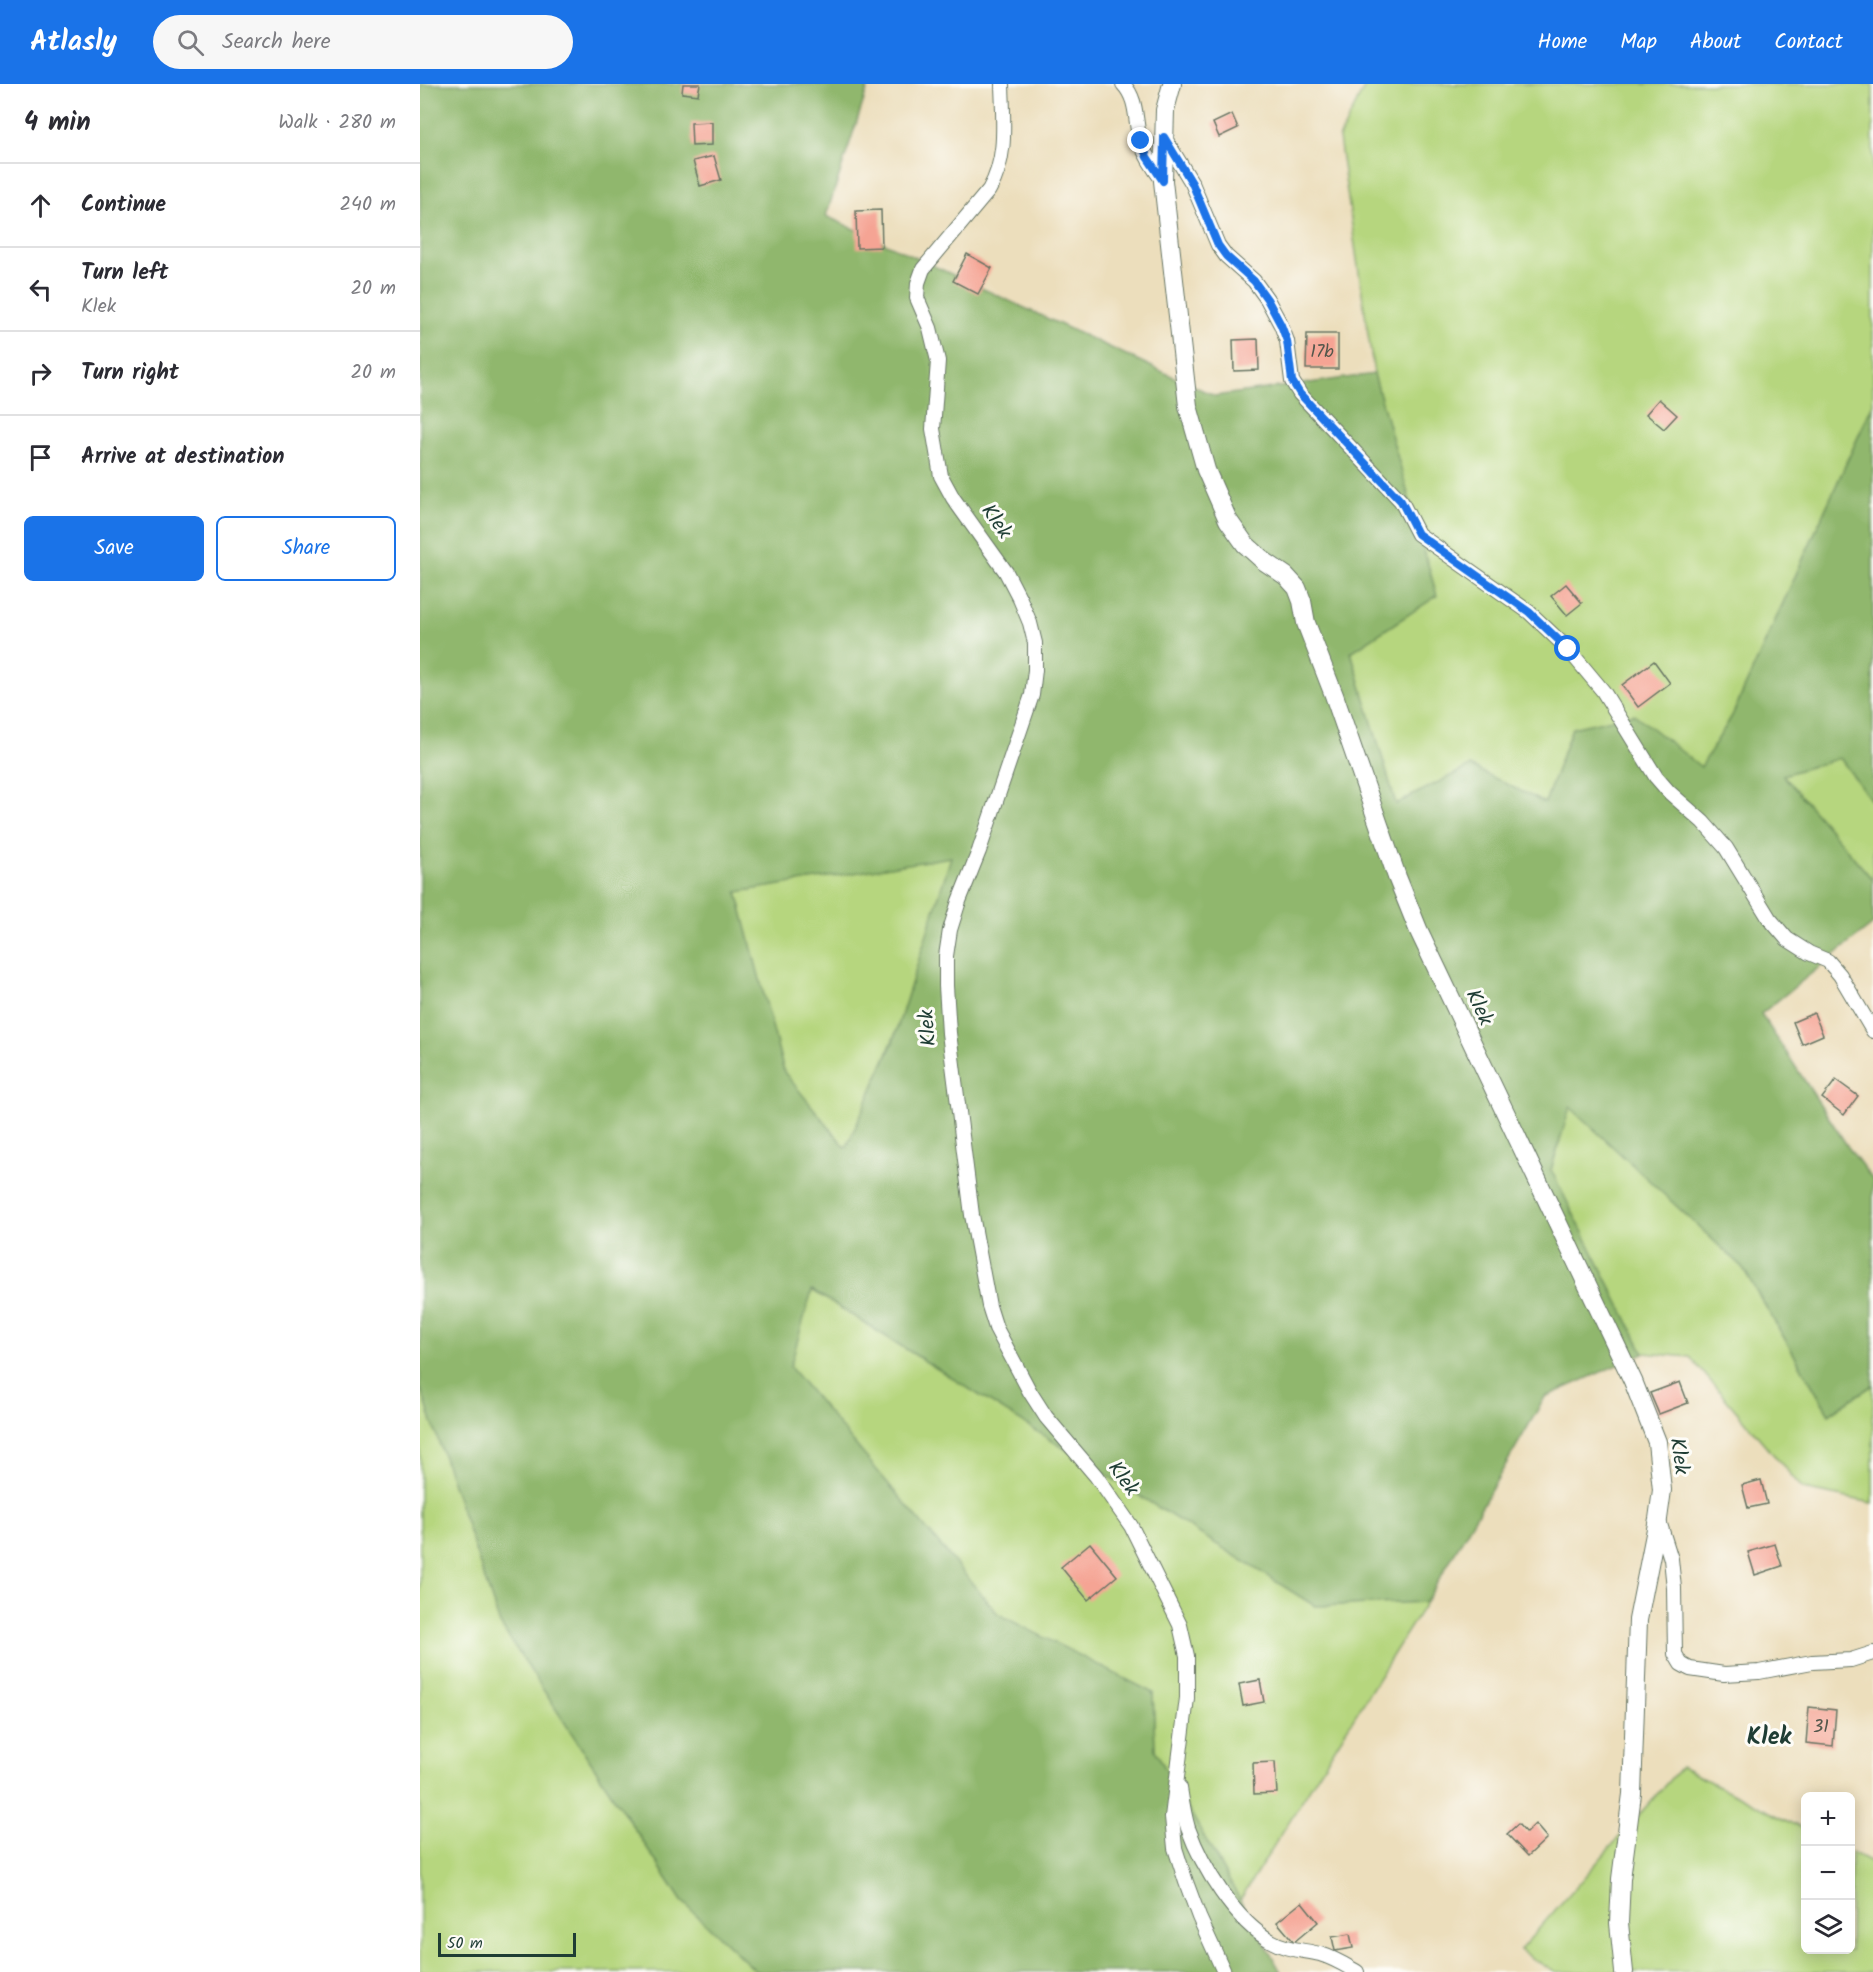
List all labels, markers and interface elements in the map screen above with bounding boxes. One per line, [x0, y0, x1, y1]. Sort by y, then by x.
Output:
search box [153, 15, 573, 69]
text: Atlasly [30, 20, 117, 65]
text: Search here [222, 25, 331, 60]
icon: search [174, 26, 207, 59]
text: Home [1538, 26, 1587, 59]
text: Map [1620, 26, 1657, 59]
text: About [1690, 26, 1741, 59]
text: Contact [1774, 26, 1843, 59]
text: 4 min [24, 102, 91, 144]
text: Walk · 280 m [278, 107, 396, 139]
route end [1127, 127, 1153, 153]
text: Continue [81, 188, 166, 223]
icon: ahead [24, 189, 57, 222]
text: 240 m [339, 189, 396, 221]
text: Turn left [81, 256, 168, 291]
icon: left [24, 273, 57, 306]
text: 20 m [350, 273, 396, 305]
text: Klek [81, 291, 116, 323]
house number: 17b [1310, 338, 1334, 367]
text: Turn right [81, 356, 179, 391]
icon: right [24, 357, 57, 390]
text: 20 m [350, 357, 396, 389]
text: Arrive at destination [81, 440, 284, 475]
icon: arrive [24, 441, 57, 474]
street label: Klek [972, 497, 1020, 547]
button: Save [24, 516, 204, 581]
button: Share [216, 516, 396, 581]
route start [1554, 635, 1580, 661]
street label: Klek [1456, 984, 1501, 1031]
street label: Klek [910, 1008, 947, 1048]
street label: Klek [1660, 1436, 1697, 1477]
street label: Klek [1099, 1454, 1147, 1504]
house number: 31 [1813, 1713, 1829, 1742]
district label: Klek [1747, 1718, 1792, 1757]
map controls [1801, 1792, 1855, 1954]
button: + [1801, 1792, 1855, 1846]
button: − [1801, 1846, 1855, 1900]
button: layers [1801, 1900, 1855, 1954]
scale bar [438, 1930, 576, 1958]
text: 50 m [447, 1931, 483, 1956]

